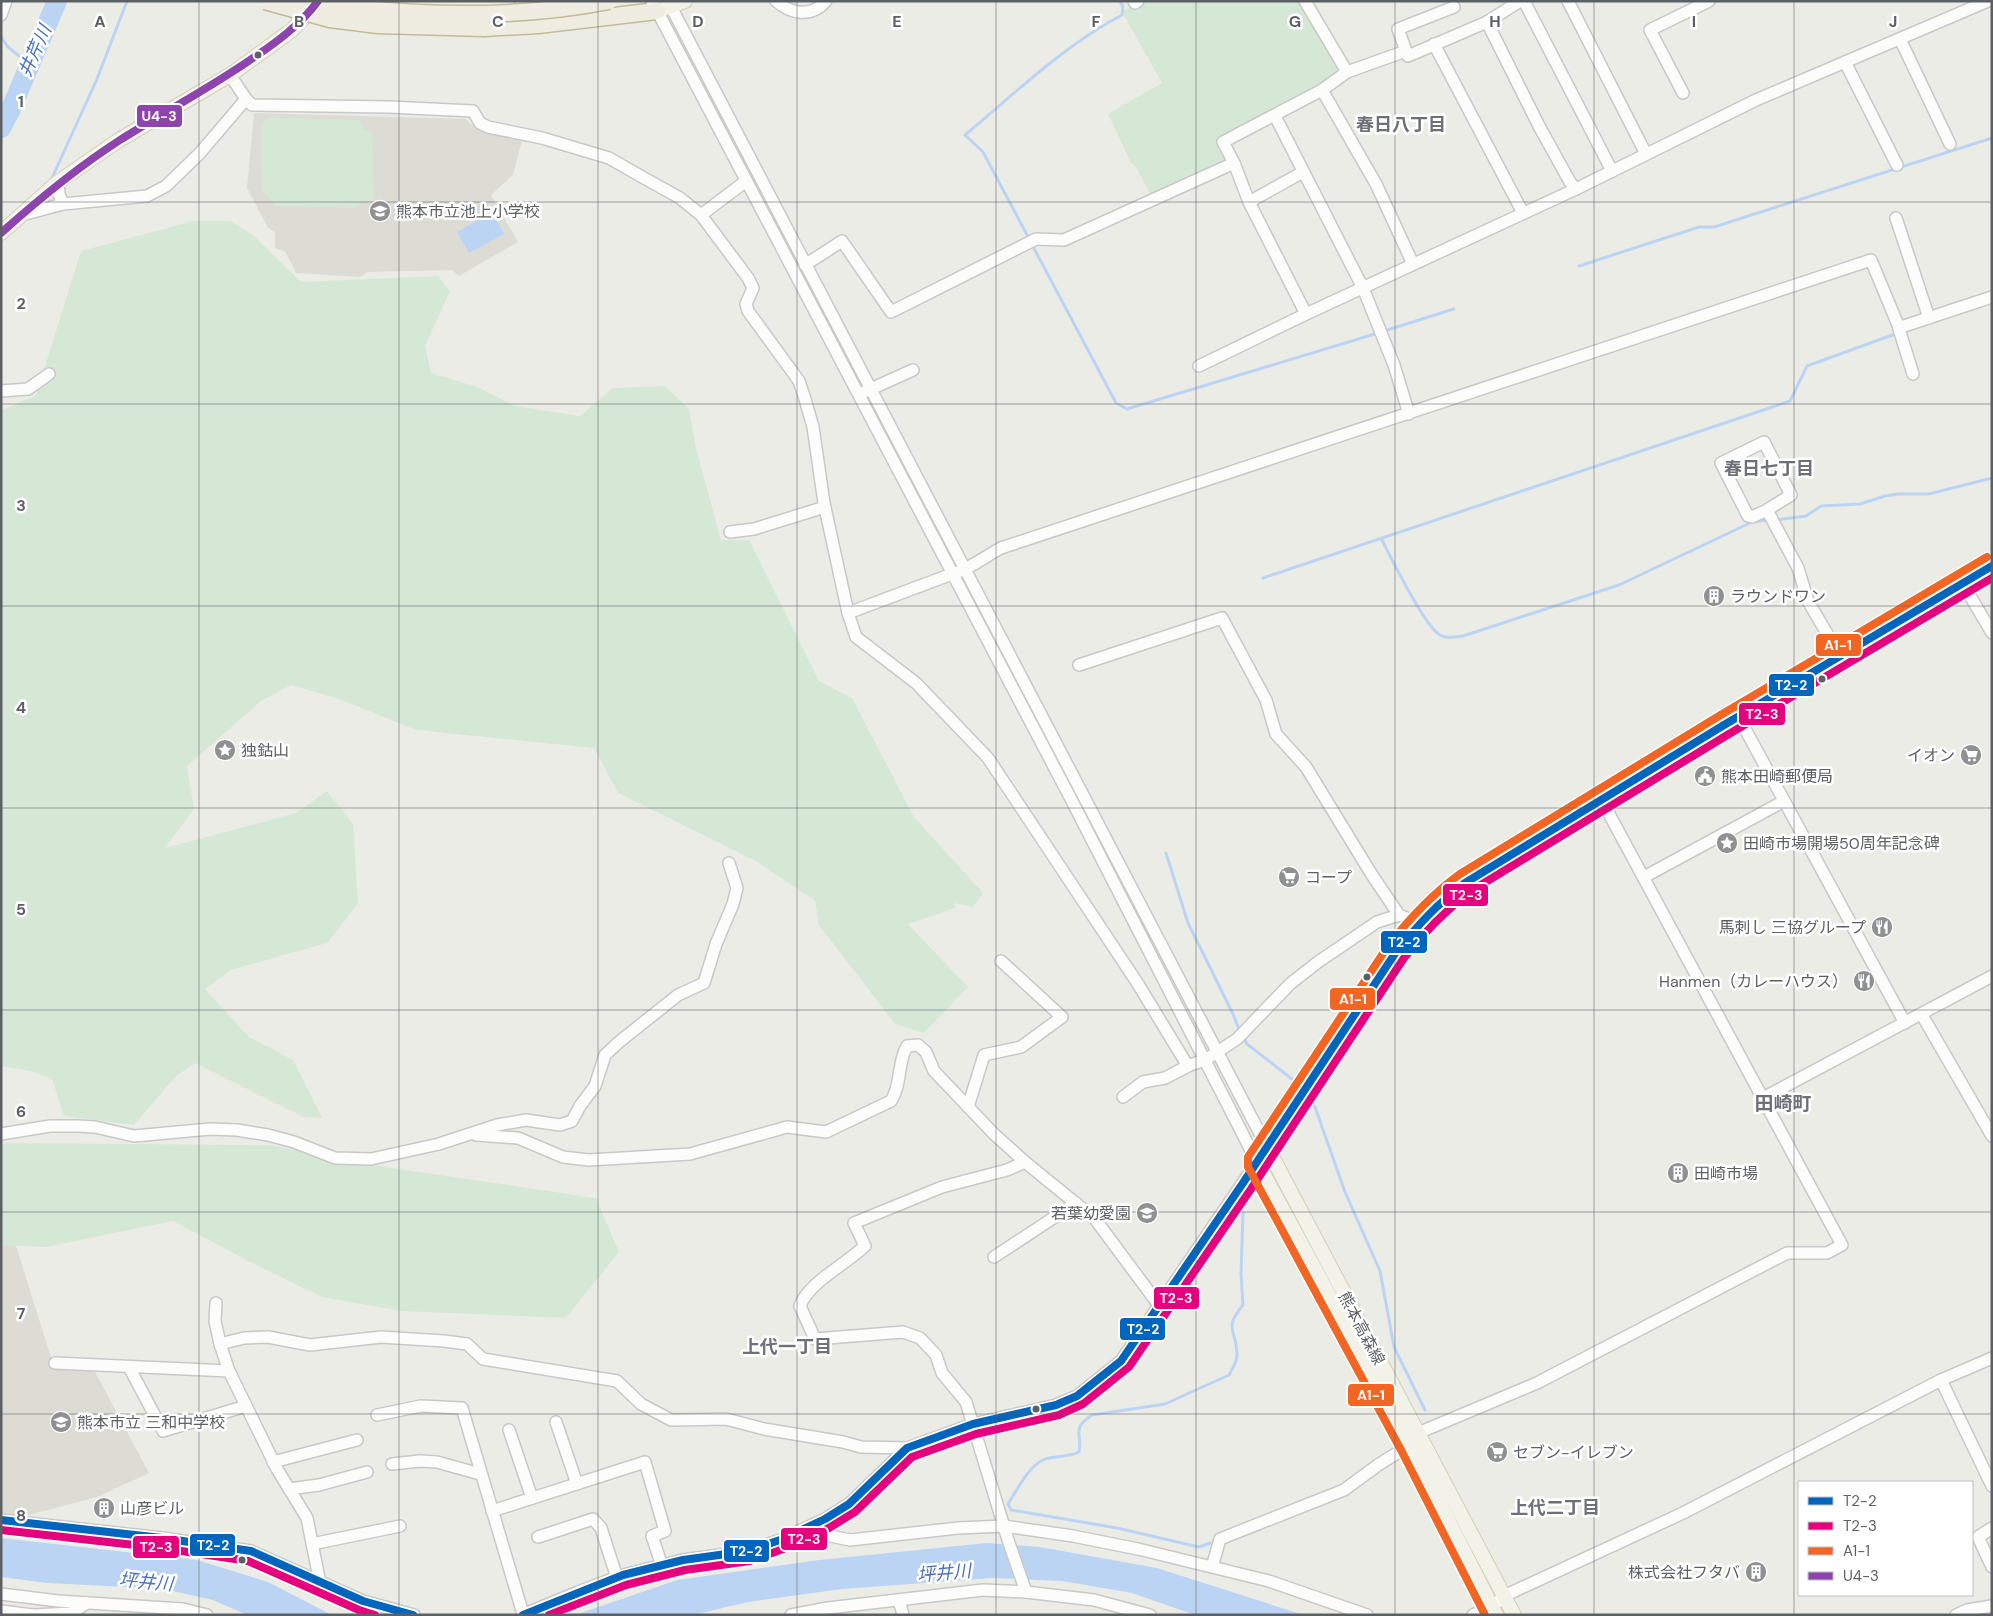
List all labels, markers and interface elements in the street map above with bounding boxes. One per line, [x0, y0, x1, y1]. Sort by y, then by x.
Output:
text: A [94, 11, 106, 32]
text: B [294, 11, 304, 32]
text: C [492, 11, 504, 32]
text: D [692, 11, 704, 32]
text: E [892, 11, 902, 32]
text: F [1092, 11, 1101, 32]
text: G [1289, 11, 1301, 32]
text: H [1489, 11, 1501, 32]
text: I [1692, 11, 1696, 32]
text: J [1889, 11, 1897, 32]
water label: 井芹川 [13, 20, 58, 81]
unlabelled marker [253, 50, 263, 60]
text: 1 [18, 91, 24, 112]
line badge: U4-3 [136, 104, 183, 128]
text: U4-3 [141, 107, 177, 125]
district label: 春日八丁目 [1356, 113, 1446, 137]
school or university icon: 熊本市立池上小学校 [368, 199, 392, 223]
place label: 熊本市立池上小学校 [396, 201, 540, 222]
text: 2 [16, 293, 26, 314]
district label: 春日七丁目 [1724, 457, 1814, 481]
text: 3 [16, 495, 26, 516]
building icon: ラウンドワン [1702, 584, 1726, 608]
place label: ラウンドワン [1730, 586, 1826, 607]
line badge: A1-1 [1815, 633, 1862, 657]
text: A1-1 [1824, 636, 1852, 654]
line badge: T2-2 [1768, 673, 1815, 697]
unlabelled marker [1817, 674, 1827, 684]
text: T2-2 [1775, 676, 1807, 694]
text: 4 [16, 697, 26, 718]
line badge: T2-3 [1738, 702, 1786, 726]
text: T2-3 [1746, 705, 1778, 723]
place icon: 独鈷山 [213, 738, 237, 762]
place label: 独鈷山 [241, 740, 289, 761]
supermarket icon: イオン [1959, 743, 1983, 767]
place label: イオン [1907, 745, 1955, 766]
public building icon: 熊本田崎郵便局 [1693, 764, 1717, 788]
place label: 熊本田崎郵便局 [1721, 766, 1833, 787]
place icon: 田崎市場開場50周年記念碑 [1715, 831, 1739, 855]
place label: 田崎市場開場50周年記念碑 [1743, 833, 1940, 854]
supermarket icon: コープ [1277, 865, 1301, 889]
place label: コープ [1305, 867, 1352, 888]
line badge: T2-3 [1442, 883, 1489, 907]
text: T2-3 [1450, 886, 1482, 904]
text: 5 [16, 899, 26, 920]
restaurant icon: 馬刺し 三協グループ [1870, 915, 1894, 939]
place label: 馬刺し 三協グループ [1719, 917, 1866, 938]
line badge: T2-2 [1380, 930, 1428, 954]
text: T2-2 [1388, 933, 1420, 951]
restaurant icon: Hanmen（カレーハウス） [1852, 969, 1876, 993]
place label: Hanmen（カレーハウス） [1659, 971, 1848, 992]
unlabelled marker [1362, 972, 1372, 982]
line badge: A1-1 [1329, 987, 1376, 1011]
text: A1-1 [1339, 990, 1367, 1008]
district label: 田崎町 [1754, 1091, 1812, 1116]
text: 6 [16, 1101, 26, 1122]
building icon: 田崎市場 [1666, 1161, 1690, 1185]
place label: 田崎市場 [1694, 1163, 1758, 1184]
school or university icon: 若葉幼愛園 [1135, 1201, 1159, 1225]
place label: 若葉幼愛園 [1051, 1203, 1131, 1224]
line badge: T2-3 [1153, 1286, 1200, 1310]
street label: 熊本高森線 [1334, 1288, 1390, 1368]
text: T2-3 [1160, 1289, 1192, 1307]
text: 7 [17, 1303, 26, 1324]
line badge: T2-2 [1119, 1317, 1166, 1341]
text: T2-2 [1127, 1320, 1159, 1338]
district label: 上代一丁目 [742, 1335, 832, 1359]
line badge: A1-1 [1347, 1383, 1395, 1407]
text: A1-1 [1357, 1386, 1385, 1404]
unlabelled marker [1031, 1404, 1041, 1414]
school or university icon: 熊本市立 三和中学校 [49, 1410, 73, 1434]
place label: 熊本市立 三和中学校 [77, 1412, 225, 1433]
supermarket icon: セブン-イレブン [1485, 1440, 1509, 1464]
place label: セブン-イレブン [1513, 1442, 1634, 1463]
legend [1798, 1481, 1973, 1596]
text: T2-2 [1843, 1491, 1877, 1511]
building icon: 山彦ビル [92, 1496, 116, 1520]
district label: 上代二丁目 [1510, 1496, 1600, 1520]
place label: 山彦ビル [120, 1498, 184, 1519]
text: 8 [16, 1505, 26, 1526]
text: T2-3 [1843, 1516, 1877, 1536]
line badge: T2-3 [780, 1527, 828, 1551]
text: T2-3 [788, 1530, 820, 1548]
line badge: T2-2 [189, 1533, 236, 1557]
line badge: T2-3 [132, 1535, 180, 1559]
text: T2-2 [197, 1536, 229, 1554]
text: T2-3 [140, 1538, 172, 1556]
line badge: T2-2 [723, 1539, 770, 1563]
text: A1-1 [1843, 1541, 1870, 1561]
text: T2-2 [730, 1542, 762, 1560]
unlabelled marker [237, 1555, 247, 1565]
water label: 坪井川 [916, 1559, 974, 1587]
building icon: 株式会社フタバ [1744, 1560, 1768, 1584]
place label: 株式会社フタバ [1628, 1562, 1740, 1583]
text: U4-3 [1843, 1566, 1879, 1586]
water label: 坪井川 [118, 1568, 176, 1596]

